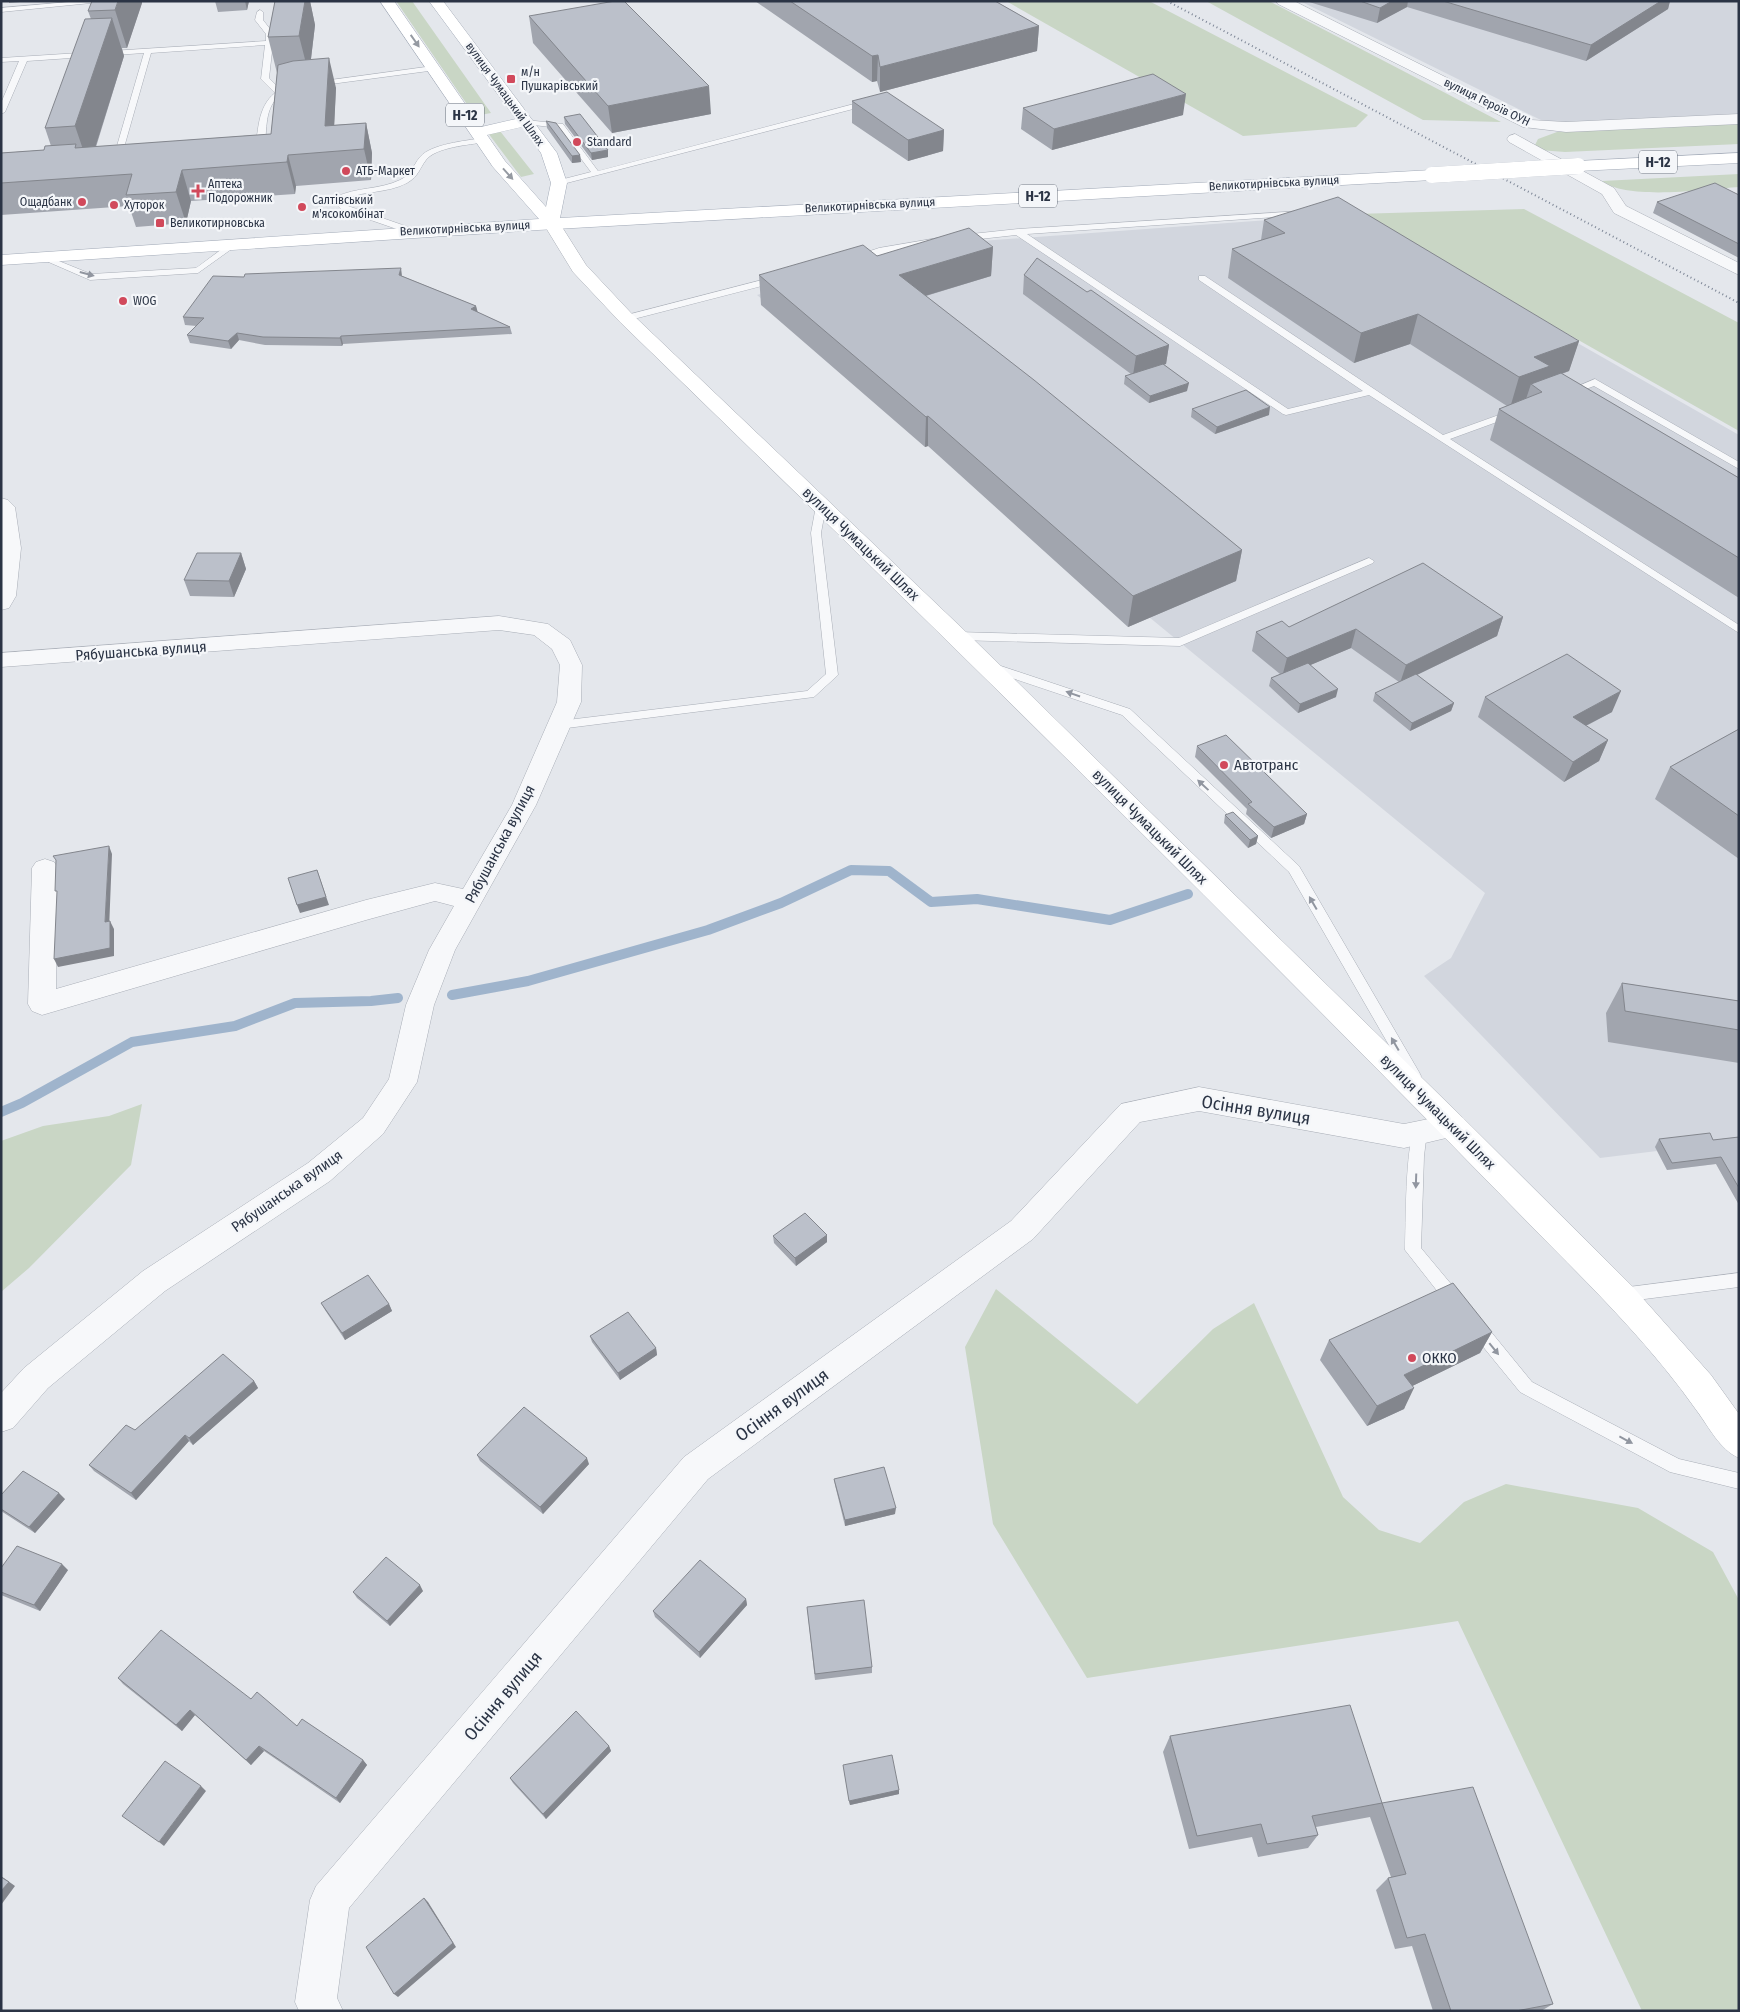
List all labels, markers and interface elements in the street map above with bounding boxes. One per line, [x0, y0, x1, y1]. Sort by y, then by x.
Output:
one-way arrow [410, 35, 420, 48]
street label: вулиця Чумацький Шлях [463, 40, 548, 149]
place label: м/н Пушкарівський [521, 65, 598, 93]
marker: м/н Пушкарівський [505, 73, 517, 85]
street label: вулиця Героїв ОУН [1442, 75, 1532, 129]
road number: Н-12 [446, 104, 484, 126]
place label: Standard [587, 135, 632, 149]
marker: Standard [571, 136, 583, 148]
road number: Н-12 [1639, 150, 1677, 173]
place label: АТБ-Маркет [356, 164, 415, 178]
marker: АТБ-Маркет [340, 165, 352, 177]
one-way arrow [502, 168, 514, 180]
street label: Великотирнівська вулиця [1208, 173, 1340, 193]
place label: Аптека Подорожник [208, 177, 273, 205]
marker: Аптека Подорожник [192, 185, 204, 197]
road number: Н-12 [1019, 185, 1057, 208]
place label: Салтівський м'ясокомбінат [312, 193, 384, 221]
place label: Ощадбанк [20, 195, 72, 209]
street label: Великотирнівська вулиця [804, 195, 936, 215]
marker: Ощадбанк [76, 196, 88, 208]
place label: Хуторок [124, 198, 165, 212]
marker: Хуторок [108, 199, 120, 211]
marker: Салтівський м'ясокомбінат [296, 201, 308, 213]
place label: Великотирновська [170, 216, 265, 230]
marker: Великотирновська [154, 217, 166, 229]
street label: Великотирнівська вулиця [399, 218, 531, 238]
one-way arrow [79, 271, 94, 279]
place label: WOG [133, 294, 157, 308]
marker: WOG [117, 295, 129, 307]
street label: вулиця Чумацький Шлях [799, 484, 923, 605]
street label: Рябушанська вулиця [75, 637, 207, 665]
one-way arrow [1065, 690, 1080, 697]
place label: Автотранс [1234, 756, 1299, 774]
marker: Автотранс [1218, 759, 1230, 771]
street label: вулиця Чумацький Шлях [1089, 766, 1212, 889]
one-way arrow [1198, 779, 1210, 791]
street label: Рябушанська вулиця [461, 782, 539, 906]
one-way arrow [1309, 897, 1318, 910]
one-way arrow [1391, 1036, 1399, 1051]
street label: вулиця Чумацький Шлях [1377, 1051, 1500, 1174]
street label: Осіння вулиця [1200, 1091, 1312, 1129]
street label: Рябушанська вулиця [228, 1146, 346, 1236]
one-way arrow [1411, 1173, 1419, 1189]
one-way arrow [1489, 1342, 1500, 1355]
place label: ОККО [1422, 1349, 1457, 1367]
marker: ОККО [1406, 1352, 1418, 1364]
street label: Осіння вулиця [731, 1364, 833, 1446]
one-way arrow [1619, 1435, 1633, 1444]
street label: Осіння вулиця [459, 1647, 547, 1745]

